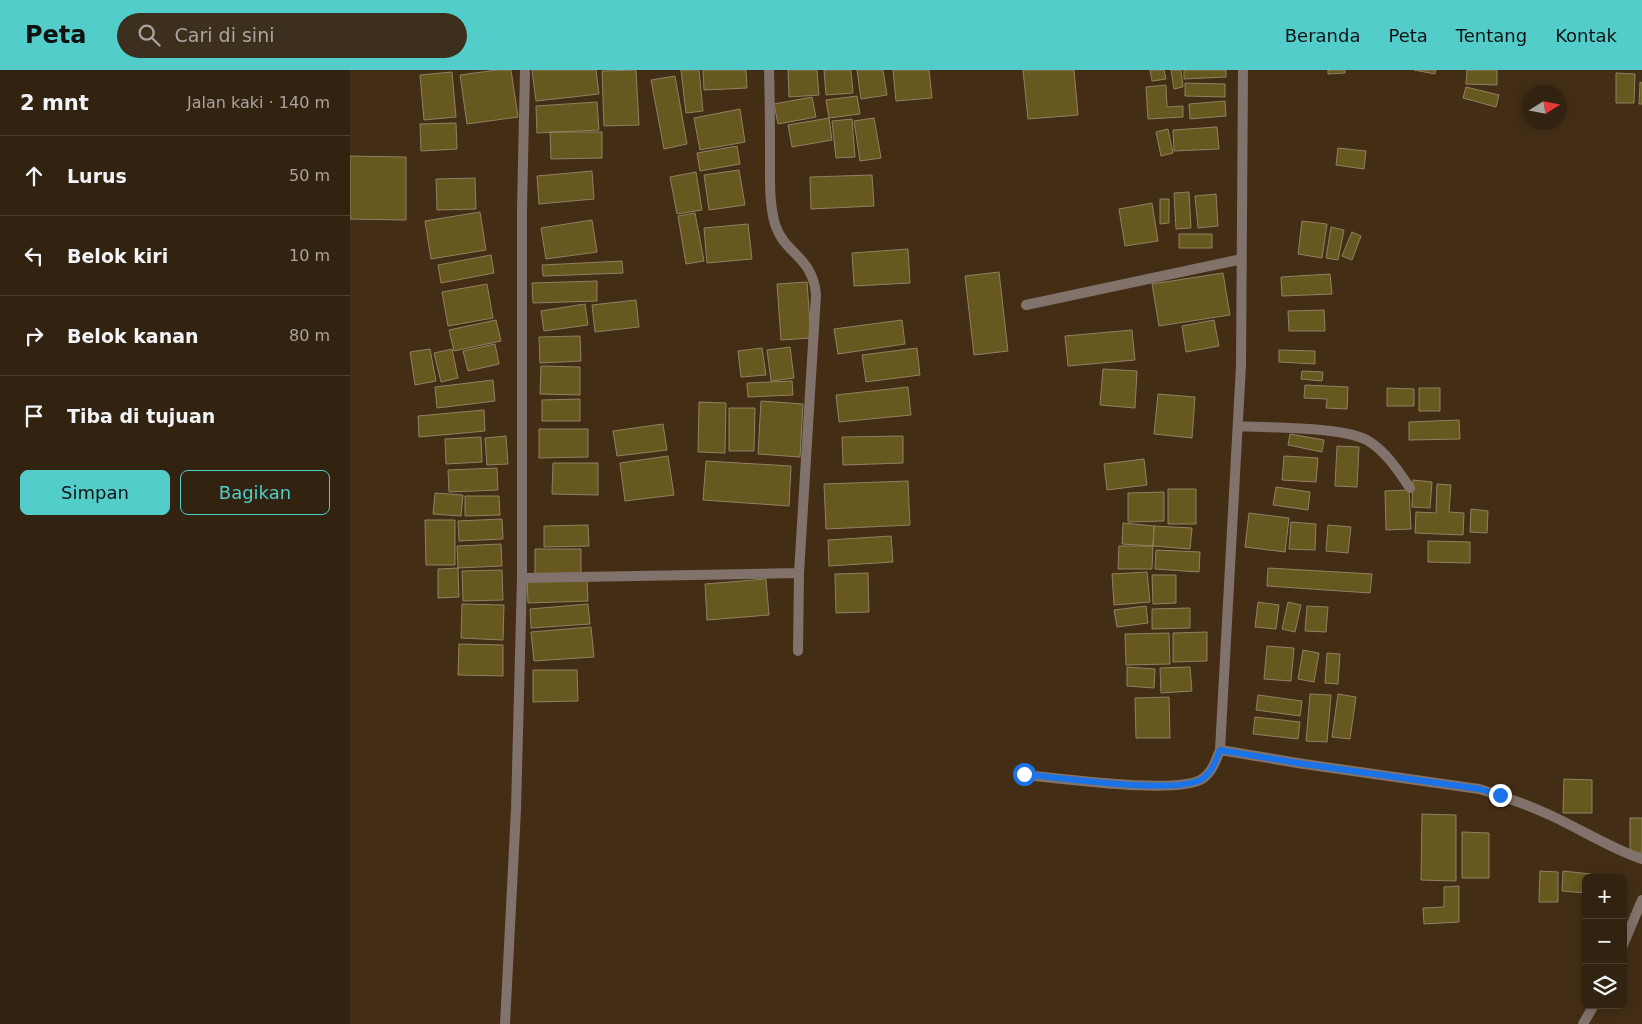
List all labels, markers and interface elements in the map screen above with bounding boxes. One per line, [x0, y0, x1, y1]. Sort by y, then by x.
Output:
search box [117, 13, 467, 58]
text: Peta [25, 21, 87, 49]
icon: search [135, 21, 163, 49]
text: Cari di sini [175, 24, 274, 46]
text: Beranda [1285, 25, 1360, 46]
text: Peta [1388, 25, 1428, 46]
text: Tentang [1456, 25, 1527, 46]
text: Kontak [1555, 25, 1617, 46]
north arrow [1522, 85, 1567, 130]
text: 2 mnt [20, 91, 89, 115]
text: Jalan kaki · 140 m [187, 93, 330, 112]
icon: ahead [20, 162, 48, 190]
text: Lurus [67, 165, 127, 187]
text: 50 m [289, 166, 330, 185]
icon: left [20, 242, 48, 270]
text: Belok kiri [67, 245, 168, 267]
text: 10 m [289, 246, 330, 265]
icon: right [20, 322, 48, 350]
text: Belok kanan [67, 325, 199, 347]
text: 80 m [289, 326, 330, 345]
icon: arrive [20, 402, 48, 430]
text: Tiba di tujuan [67, 405, 215, 427]
button: Simpan [20, 470, 170, 515]
button: Bagikan [180, 470, 330, 515]
route start [1013, 763, 1036, 786]
route end [1489, 784, 1512, 807]
map controls [1582, 874, 1627, 1009]
button: + [1582, 874, 1627, 919]
button: − [1582, 919, 1627, 964]
button: layers [1582, 964, 1627, 1009]

